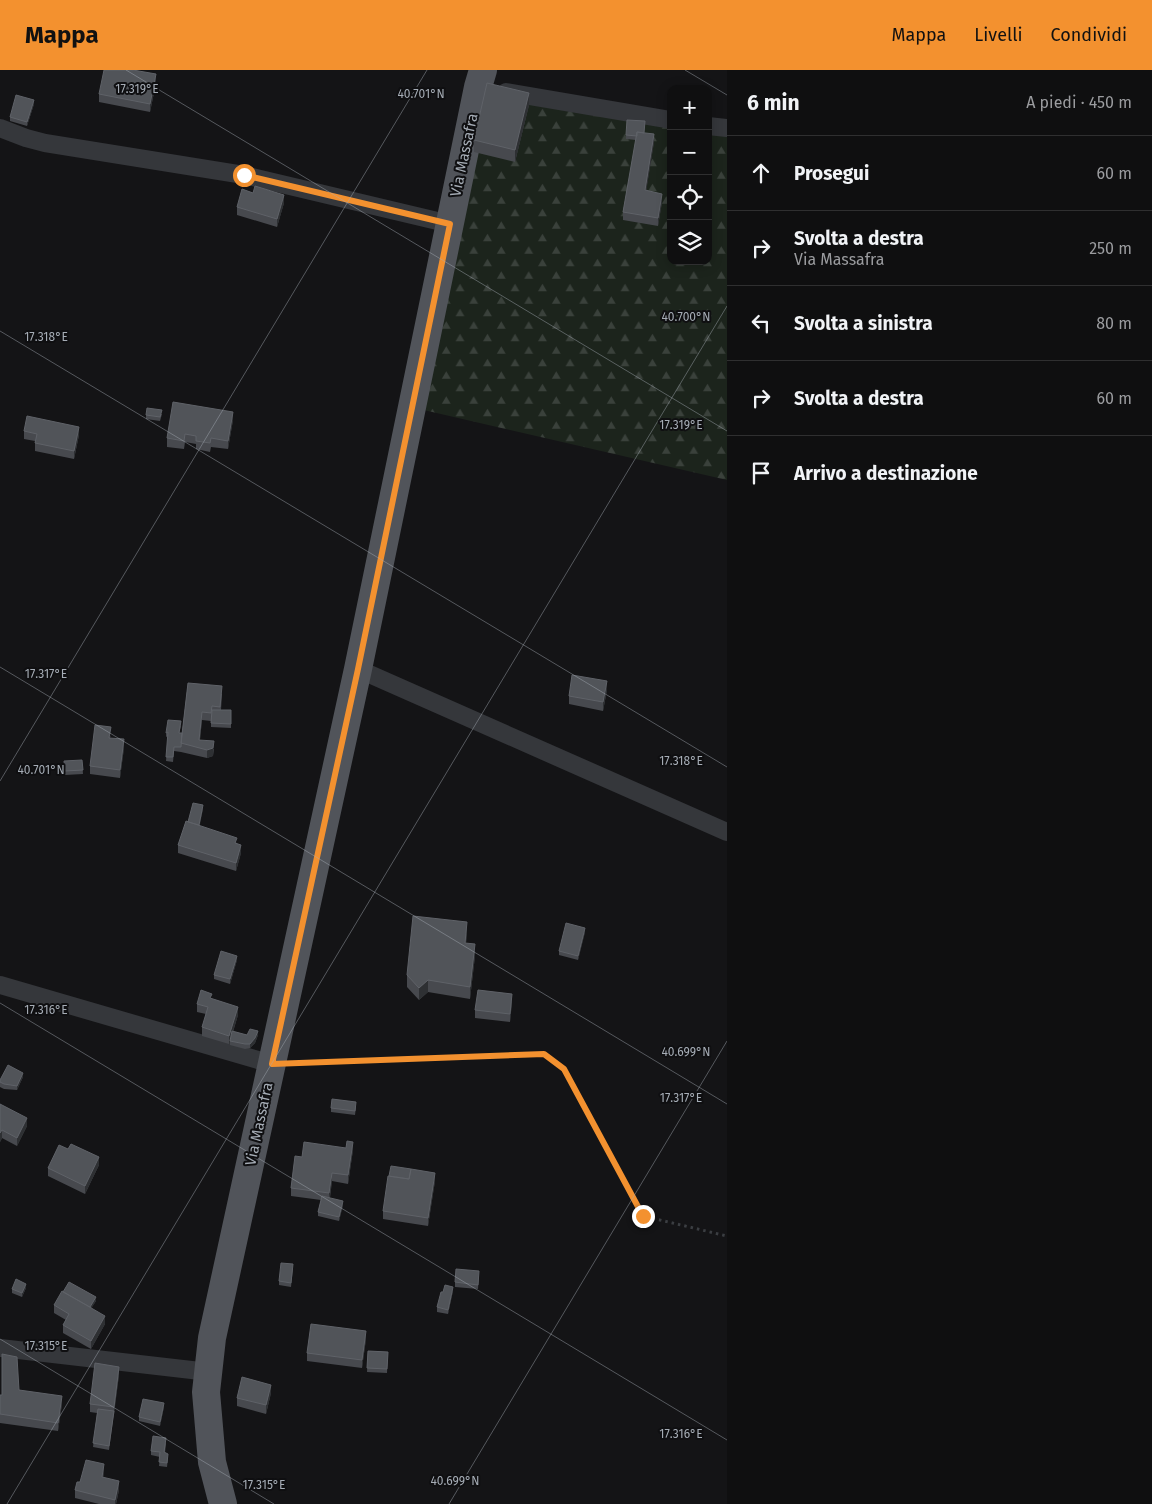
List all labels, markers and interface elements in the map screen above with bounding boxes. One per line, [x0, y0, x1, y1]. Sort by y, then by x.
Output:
text: Mappa [25, 21, 99, 49]
text: Mappa [892, 24, 946, 46]
text: Livelli [974, 24, 1023, 46]
text: Condividi [1051, 24, 1127, 46]
text: 17.319°E [115, 82, 159, 96]
map controls [667, 85, 712, 265]
button: + [667, 85, 712, 130]
text: 40.701°N [397, 87, 445, 101]
text: 6 min [747, 90, 800, 116]
text: A piedi · 450 m [1026, 93, 1132, 112]
street label: Via Massafra [446, 112, 482, 198]
button: − [667, 130, 712, 175]
icon: ahead [747, 159, 775, 187]
text: Prosegui [794, 162, 869, 185]
route start [233, 164, 256, 187]
text: 60 m [1097, 164, 1132, 183]
button: locate [667, 175, 712, 220]
button: layers [667, 220, 712, 265]
text: Svolta a destra [794, 227, 924, 250]
icon: right [747, 234, 775, 262]
text: 250 m [1089, 239, 1132, 258]
text: Via Massafra [794, 250, 884, 269]
icon: left [747, 309, 775, 337]
text: 40.700°N [661, 310, 711, 324]
text: Svolta a sinistra [794, 312, 933, 335]
text: 80 m [1096, 314, 1132, 333]
text: 17.318°E [24, 330, 68, 344]
icon: right [747, 384, 775, 412]
text: Svolta a destra [794, 387, 924, 410]
text: 60 m [1097, 389, 1132, 408]
text: 17.319°E [659, 418, 703, 432]
icon: arrive [747, 459, 775, 487]
text: Arrivo a destinazione [794, 462, 978, 485]
text: 17.317°E [25, 667, 67, 681]
text: 17.318°E [659, 754, 703, 768]
text: 40.701°N [17, 763, 65, 777]
text: 17.316°E [24, 1003, 68, 1017]
text: 40.699°N [661, 1045, 711, 1059]
street label: Via Massafra [241, 1081, 277, 1167]
text: 17.317°E [660, 1091, 702, 1105]
route end [632, 1205, 655, 1228]
text: 17.315°E [25, 1339, 67, 1353]
text: 17.316°E [659, 1427, 703, 1441]
text: 40.699°N [430, 1474, 480, 1488]
text: 17.315°E [243, 1478, 285, 1492]

